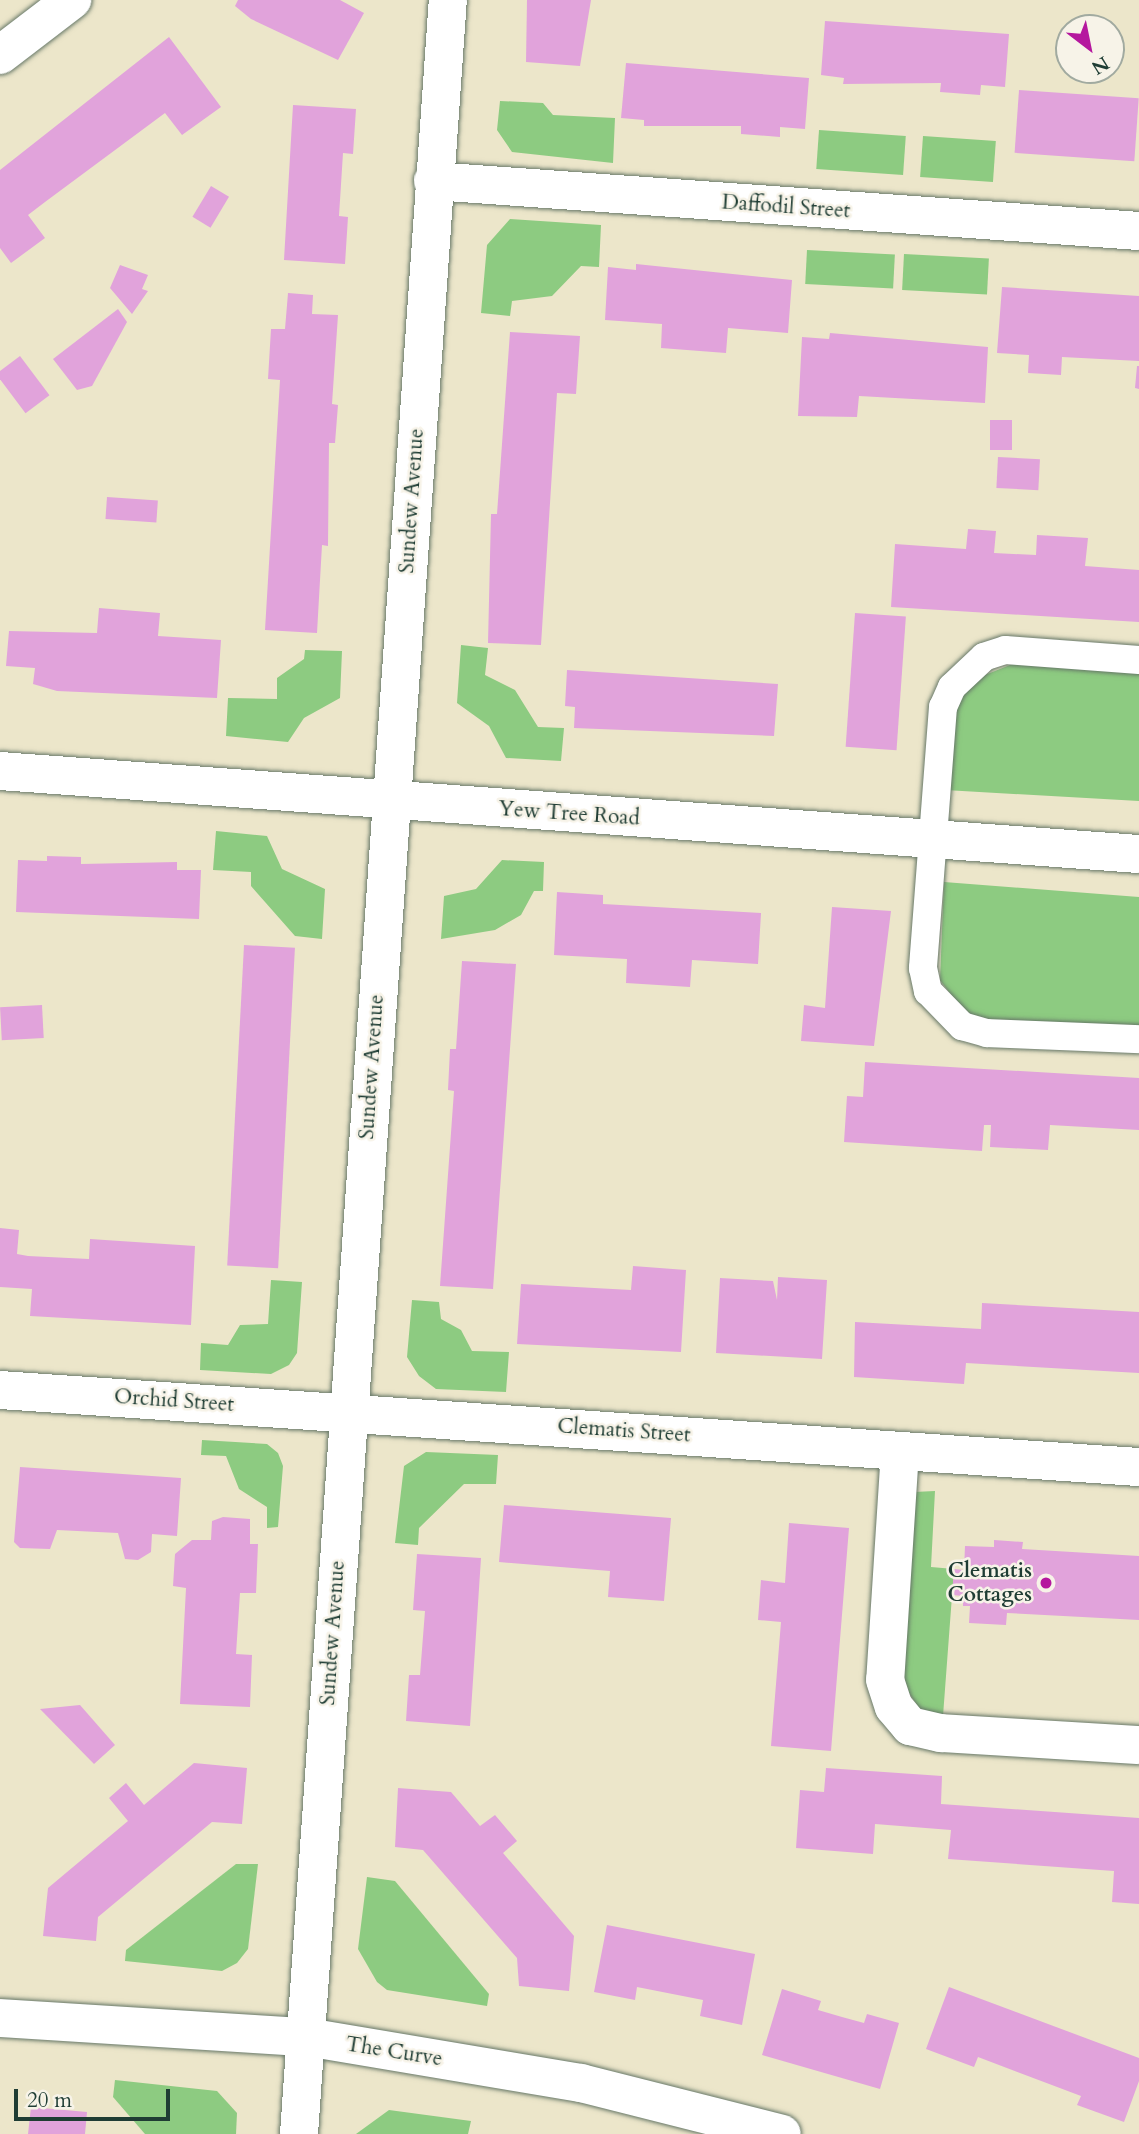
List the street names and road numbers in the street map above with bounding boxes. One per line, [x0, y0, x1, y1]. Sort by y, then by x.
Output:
street label: Daffodil Street [721, 190, 851, 224]
street label: Sundew Avenue [394, 428, 430, 574]
street label: Yew Tree Road [497, 796, 641, 832]
street label: Sundew Avenue [354, 994, 390, 1140]
street label: Orchid Street [113, 1384, 235, 1418]
street label: Clematis Street [557, 1414, 691, 1448]
street label: Sundew Avenue [315, 1560, 351, 1706]
street label: The Curve [344, 2032, 444, 2072]

